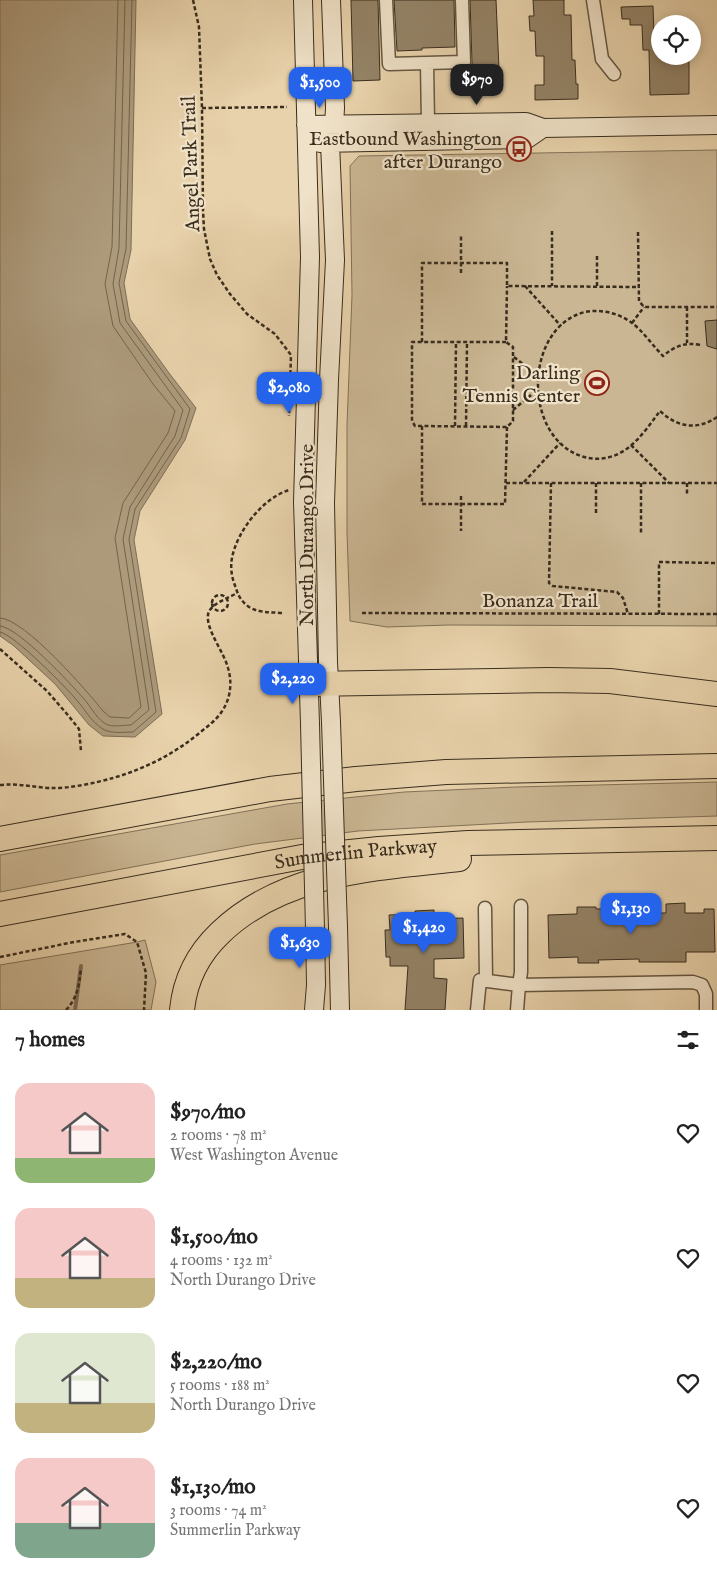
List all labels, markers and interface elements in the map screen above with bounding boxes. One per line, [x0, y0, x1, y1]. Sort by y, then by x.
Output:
map controls [651, 15, 701, 65]
button: locate [651, 15, 701, 65]
pin: $970 [447, 64, 507, 106]
pin: $1,500 [279, 66, 361, 109]
text: $970 [461, 70, 493, 90]
text: $1,500 [300, 73, 340, 93]
street label: Angel Park Trail [177, 95, 206, 233]
place label: Eastbound Washington after Durango [309, 127, 502, 175]
bus stop icon: Eastbound Washington after Durango [506, 136, 532, 162]
place label: Darling Tennis Center [462, 361, 581, 409]
sports icon: Darling Tennis Center [584, 370, 610, 396]
pin: $2,080 [248, 372, 330, 414]
text: $2,080 [268, 378, 310, 398]
street label: North Durango Drive [295, 444, 320, 626]
street label: Bonanza Trail [482, 589, 599, 614]
pin: $2,220 [252, 662, 334, 705]
text: $2,220 [271, 669, 315, 689]
street label: Summerlin Parkway [272, 834, 438, 876]
pin: $1,130 [590, 892, 672, 935]
text: $1,130 [612, 899, 650, 919]
pin: $1,420 [383, 912, 465, 954]
text: $1,420 [403, 918, 445, 938]
pin: $1,630 [259, 926, 341, 969]
text: $1,630 [280, 933, 320, 953]
icon: filters [674, 1026, 702, 1054]
text: 7 homes [15, 1027, 85, 1054]
text: $970/mo [170, 1099, 246, 1126]
icon: home [55, 1103, 115, 1163]
icon: heart [674, 1119, 702, 1147]
text: 2 rooms · 78 m² [170, 1126, 267, 1146]
text: West Washington Avenue [170, 1146, 338, 1166]
text: $1,500/mo [170, 1224, 258, 1251]
icon: home [55, 1228, 115, 1288]
icon: heart [674, 1244, 702, 1272]
text: 4 rooms · 132 m² [170, 1251, 273, 1271]
text: North Durango Drive [170, 1271, 316, 1291]
text: $2,220/mo [170, 1349, 262, 1376]
icon: home [55, 1353, 115, 1413]
icon: heart [674, 1369, 702, 1397]
text: 5 rooms · 188 m² [170, 1376, 270, 1396]
text: North Durango Drive [170, 1396, 316, 1416]
text: $1,130/mo [170, 1474, 256, 1501]
icon: home [55, 1478, 115, 1538]
icon: heart [674, 1494, 702, 1522]
text: 3 rooms · 74 m² [170, 1501, 267, 1521]
text: Summerlin Parkway [170, 1521, 301, 1541]

